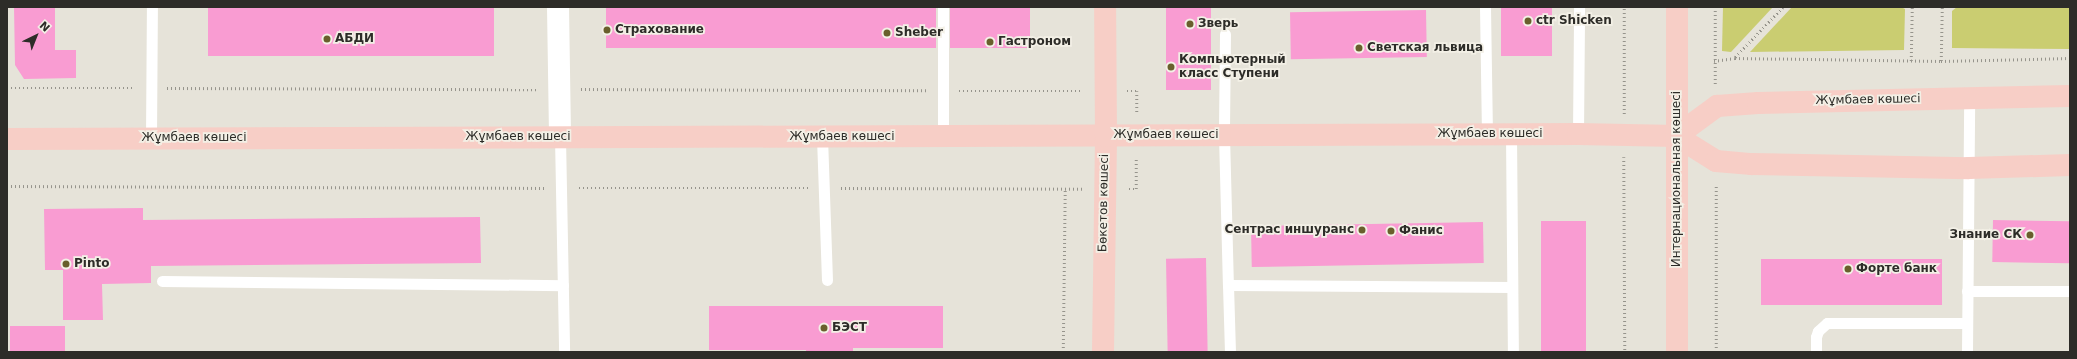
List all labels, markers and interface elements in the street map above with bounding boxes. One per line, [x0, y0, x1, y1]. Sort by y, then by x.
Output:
place label: ctr Shicken [1536, 14, 1612, 28]
north arrow [16, 16, 56, 56]
marker: ctr Shicken [1523, 16, 1533, 26]
place label: Зверь [1198, 17, 1238, 31]
text: N [37, 19, 52, 35]
marker: Зверь [1185, 19, 1195, 29]
place label: Страхование [615, 23, 704, 37]
marker: Страхование [602, 25, 612, 35]
place label: Sheber [895, 26, 943, 40]
marker: Sheber [882, 28, 892, 38]
place label: АБДИ [335, 32, 374, 46]
marker: АБДИ [322, 34, 332, 44]
place label: Гастроном [998, 35, 1071, 49]
marker: Гастроном [985, 37, 995, 47]
place label: Светская львица [1367, 41, 1483, 55]
marker: Светская львица [1354, 43, 1364, 53]
place label: Компьютерный класс Ступени [1179, 53, 1286, 81]
marker: Компьютерный класс Ступени [1166, 62, 1176, 72]
street label: Интернациональная көшесі [1670, 91, 1684, 267]
street label: Жұмбаев көшесі [1815, 92, 1921, 108]
street label: Жұмбаев көшесі [1438, 127, 1542, 141]
street label: Жұмбаев көшесі [1114, 128, 1218, 142]
street label: Жұмбаев көшесі [466, 130, 570, 144]
street label: Жұмбаев көшесі [790, 130, 894, 144]
street label: Жұмбаев көшесі [142, 131, 246, 145]
street label: Бөкетов көшесі [1096, 154, 1112, 252]
place label: Сентрас иншуранс [1224, 223, 1354, 237]
place label: Фанис [1399, 224, 1443, 238]
marker: Сентрас иншуранс [1357, 225, 1367, 235]
marker: Фанис [1386, 226, 1396, 236]
place label: Знание СК [1949, 228, 2022, 242]
marker: Знание СК [2025, 230, 2035, 240]
place label: Pinto [74, 257, 109, 271]
marker: Pinto [61, 259, 71, 269]
place label: Форте банк [1856, 262, 1937, 276]
marker: Форте банк [1843, 264, 1853, 274]
place label: БЭСТ [832, 321, 867, 335]
marker: БЭСТ [819, 323, 829, 333]

